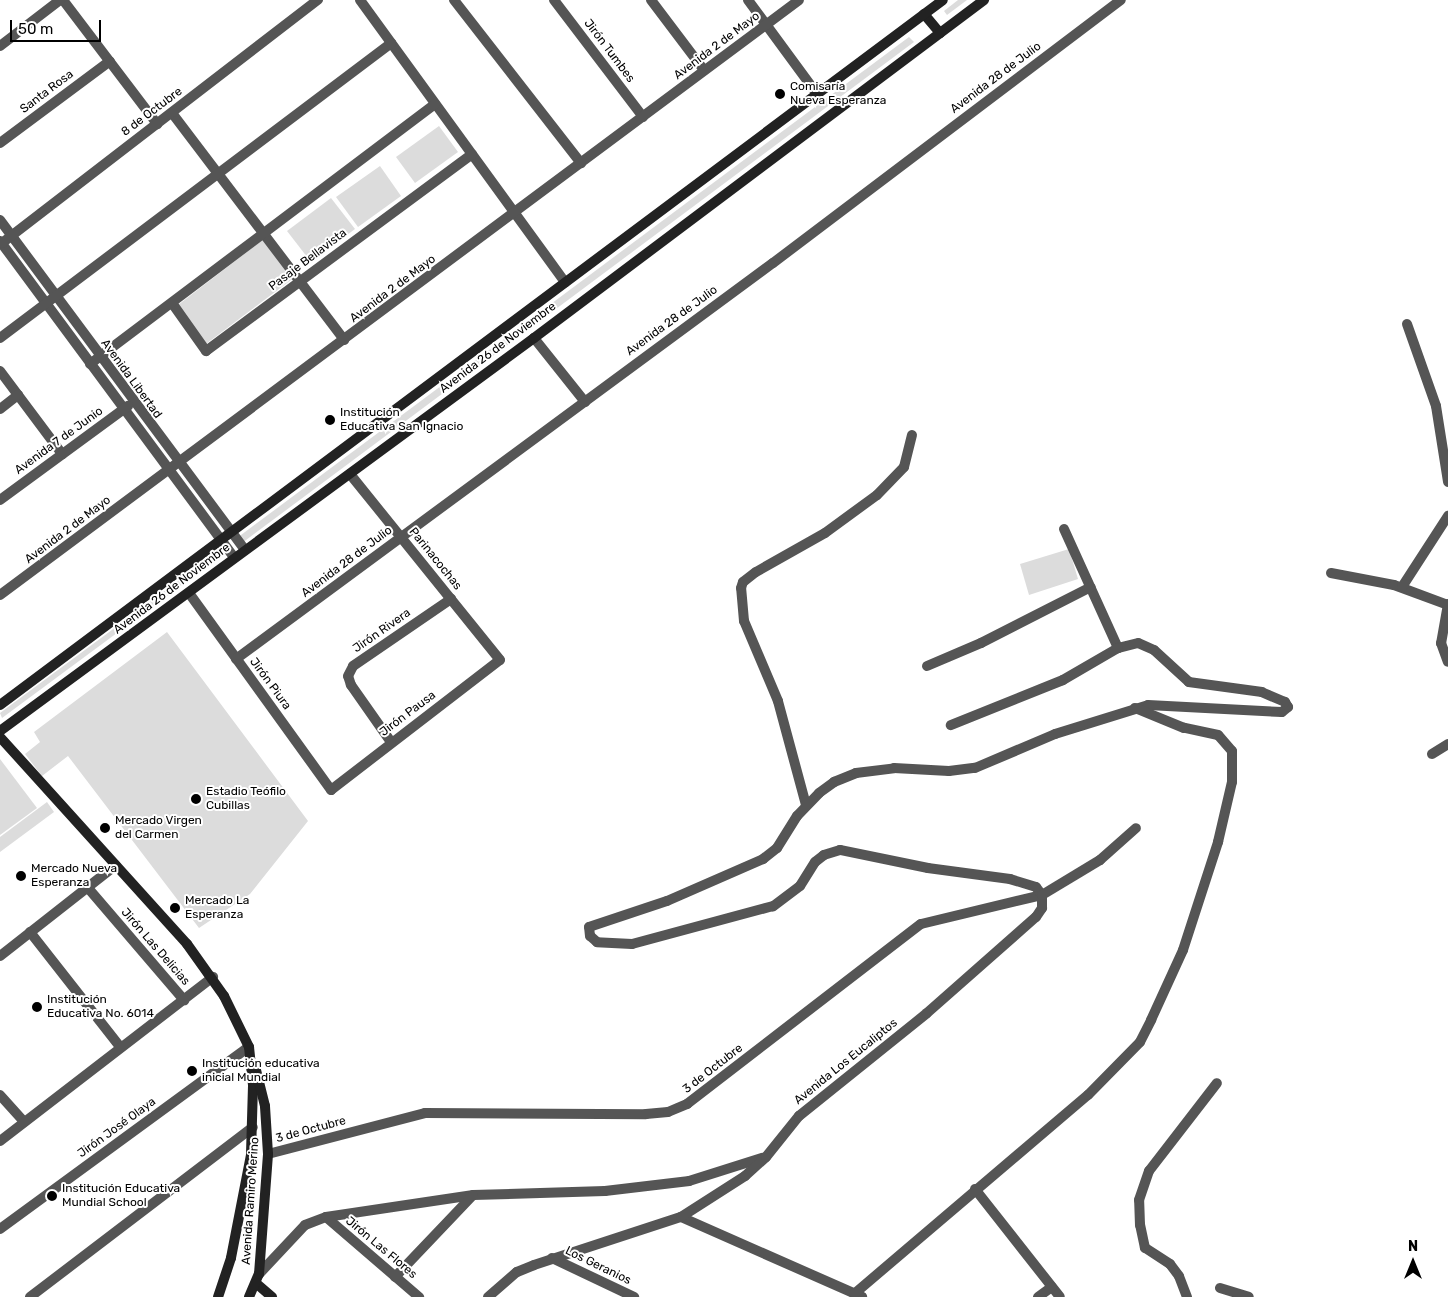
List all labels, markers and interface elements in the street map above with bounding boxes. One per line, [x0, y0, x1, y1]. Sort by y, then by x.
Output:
street label: Avenida 2 de Mayo [671, 9, 763, 83]
scale bar [12, 10, 104, 42]
street label: Jirón Tumbes [580, 16, 638, 86]
text: 50 m [18, 20, 53, 38]
street label: Avenida 28 de Julio [948, 39, 1044, 117]
street label: Santa Rosa [18, 67, 76, 117]
place label: Comisaría Nueva Esperanza [790, 80, 886, 108]
street label: 8 de Octubre [119, 84, 185, 140]
marker: Comisaría Nueva Esperanza [774, 88, 786, 100]
street label: Pasaje Bellavista [266, 226, 350, 294]
street label: Avenida 2 de Mayo [347, 252, 439, 326]
street label: Avenida 28 de Julio [623, 283, 721, 359]
street label: Avenida 26 de Noviembre [437, 300, 559, 396]
street label: Avenida Libertad [97, 337, 165, 421]
street label: Avenida 7 de Junio [12, 404, 106, 478]
place label: Institución Educativa San Ignacio [340, 406, 463, 434]
marker: Institución Educativa San Ignacio [324, 414, 336, 426]
street label: Avenida 2 de Mayo [22, 493, 114, 567]
street label: Avenida 28 de Julio [299, 523, 395, 601]
street label: Parinacochas [406, 525, 464, 593]
street label: Avenida 26 de Noviembre [111, 541, 233, 637]
street label: Jirón Rivera [350, 606, 414, 656]
street label: Jirón Piura [246, 655, 294, 713]
street label: Jirón Pausa [377, 688, 439, 740]
place label: Estadio Teófilo Cubillas [206, 785, 286, 813]
marker: Estadio Teófilo Cubillas [190, 793, 202, 805]
place label: Mercado Virgen del Carmen [115, 814, 202, 842]
marker: Mercado Virgen del Carmen [99, 822, 111, 834]
place label: Mercado Nueva Esperanza [31, 862, 117, 890]
marker: Mercado Nueva Esperanza [15, 870, 27, 882]
place label: Mercado La Esperanza [185, 894, 249, 922]
marker: Mercado La Esperanza [169, 902, 181, 914]
street label: Jirón Las Delicias [118, 905, 192, 989]
place label: Institución Educativa No. 6014 [47, 993, 154, 1021]
marker: Institución Educativa No. 6014 [31, 1001, 43, 1013]
street label: Avenida Los Eucaliptos [792, 1016, 900, 1108]
street label: 3 de Octubre [680, 1041, 746, 1097]
place label: Institución educativa inicial Mundial [202, 1057, 320, 1085]
marker: Institución educativa inicial Mundial [186, 1065, 198, 1077]
street label: Jirón José Olaya [75, 1095, 159, 1161]
street label: 3 de Octubre [274, 1114, 348, 1146]
street label: Avenida Ramiro Merino [239, 1137, 263, 1265]
place label: Institución Educativa Mundial School [62, 1182, 180, 1210]
marker: Institución Educativa Mundial School [46, 1190, 58, 1202]
street label: Jirón Las Flores [342, 1214, 420, 1282]
north arrow [1388, 1237, 1438, 1287]
text: N [1408, 1238, 1418, 1255]
street label: Los Geranios [563, 1244, 633, 1288]

